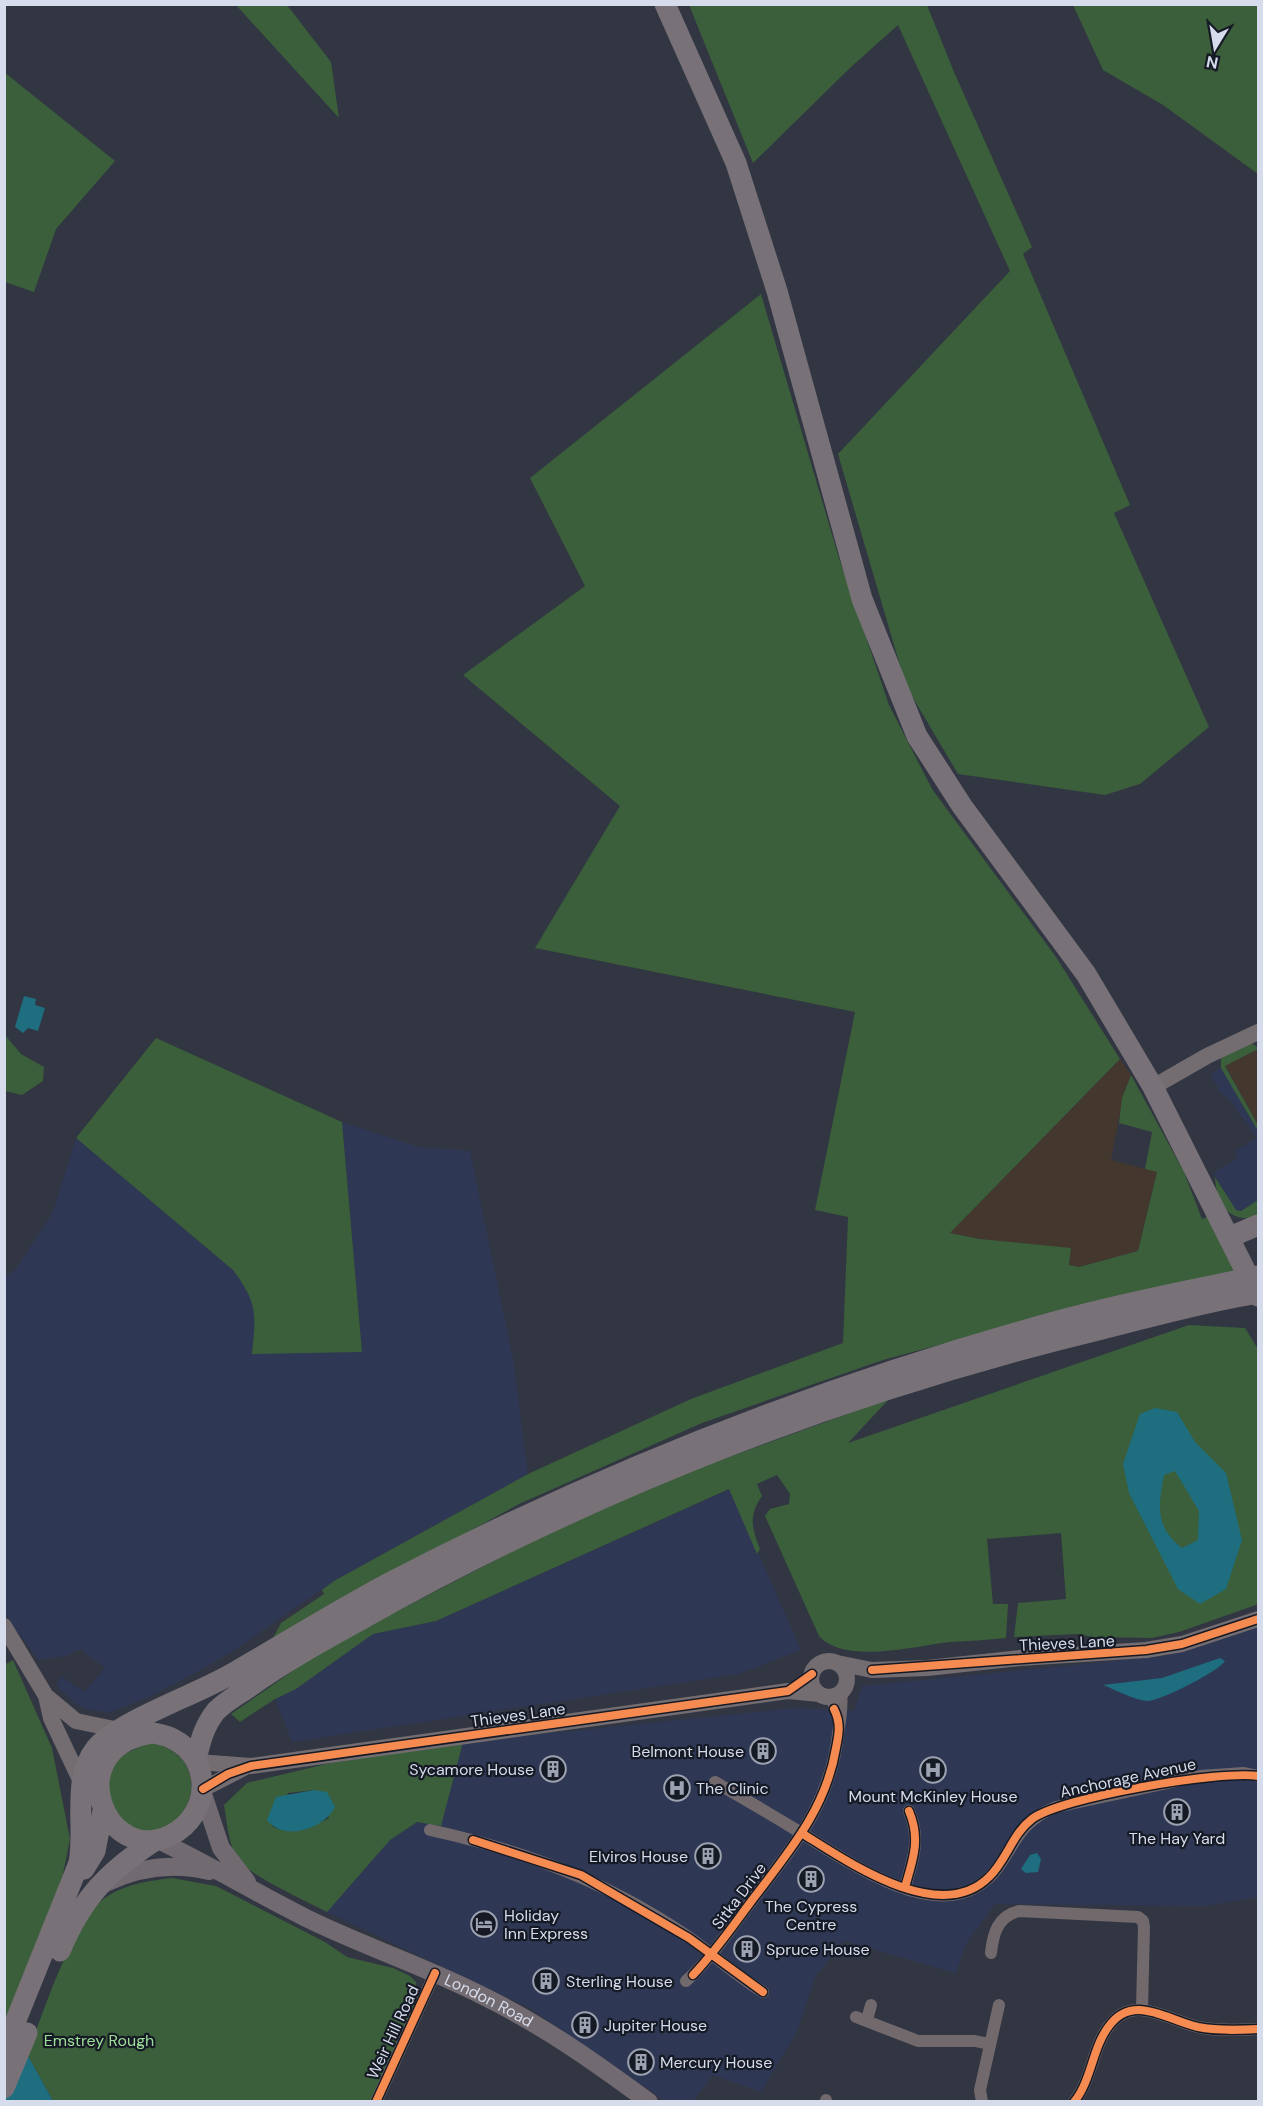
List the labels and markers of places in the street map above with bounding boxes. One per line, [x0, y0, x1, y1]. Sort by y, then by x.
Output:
building icon: Belmont House [748, 1736, 778, 1766]
place label: Belmont House [632, 1741, 744, 1762]
building icon: Sycamore House [538, 1754, 568, 1784]
hospital icon: Mount McKinley House [918, 1755, 948, 1785]
place label: Sycamore House [409, 1759, 534, 1780]
hospital icon: The Clinic [662, 1773, 692, 1803]
place label: The Clinic [696, 1778, 769, 1799]
place label: Mount McKinley House [849, 1786, 1017, 1807]
building icon: The Hay Yard [1162, 1797, 1192, 1827]
place label: The Hay Yard [1129, 1828, 1225, 1849]
building icon: Elviros House [693, 1841, 723, 1871]
place label: Elviros House [589, 1846, 688, 1867]
building icon: The Cypress Centre [796, 1864, 826, 1894]
place label: The Cypress Centre [765, 1896, 857, 1935]
place label: Holiday Inn Express [504, 1905, 588, 1944]
hotel icon: Holiday Inn Express [469, 1909, 499, 1939]
building icon: Spruce House [732, 1934, 762, 1964]
place label: Spruce House [766, 1939, 870, 1960]
building icon: Sterling House [531, 1966, 561, 1996]
place label: Sterling House [566, 1971, 673, 1992]
building icon: Jupiter House [570, 2010, 600, 2040]
place label: Jupiter House [604, 2015, 707, 2036]
building icon: Mercury House [626, 2047, 656, 2077]
place label: Mercury House [660, 2052, 772, 2073]

